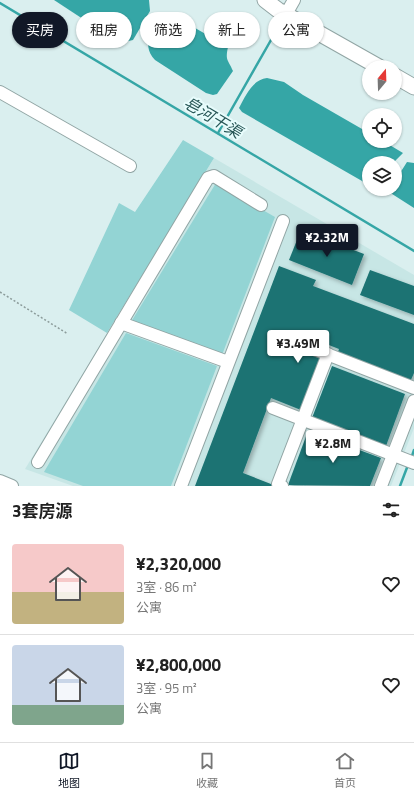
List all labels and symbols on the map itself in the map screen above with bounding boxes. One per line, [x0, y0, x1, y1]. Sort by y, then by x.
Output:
north arrow [362, 60, 402, 100]
water label: 皂河干渠 [179, 90, 248, 145]
pin: ¥2.32M [294, 224, 360, 258]
pin: ¥3.49M [265, 330, 331, 364]
pin: ¥2.8M [305, 430, 361, 464]

